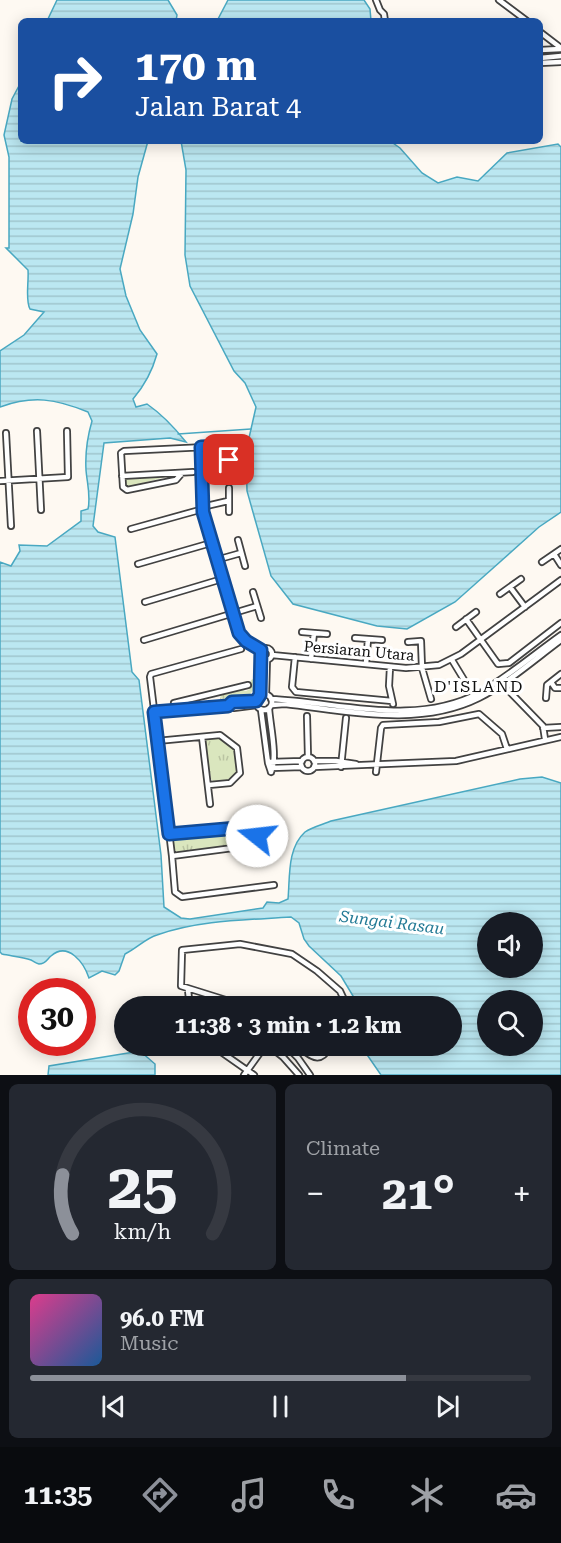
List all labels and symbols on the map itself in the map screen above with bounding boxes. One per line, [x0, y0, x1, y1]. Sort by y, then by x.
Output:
pin [203, 434, 254, 485]
street label: Persiaran Utara [303, 637, 415, 665]
district label: D'ISLAND [434, 677, 524, 696]
position arrow [225, 804, 289, 868]
water label: Sungai Rasau [338, 907, 445, 938]
speed limit sign: 30 [18, 978, 96, 1056]

